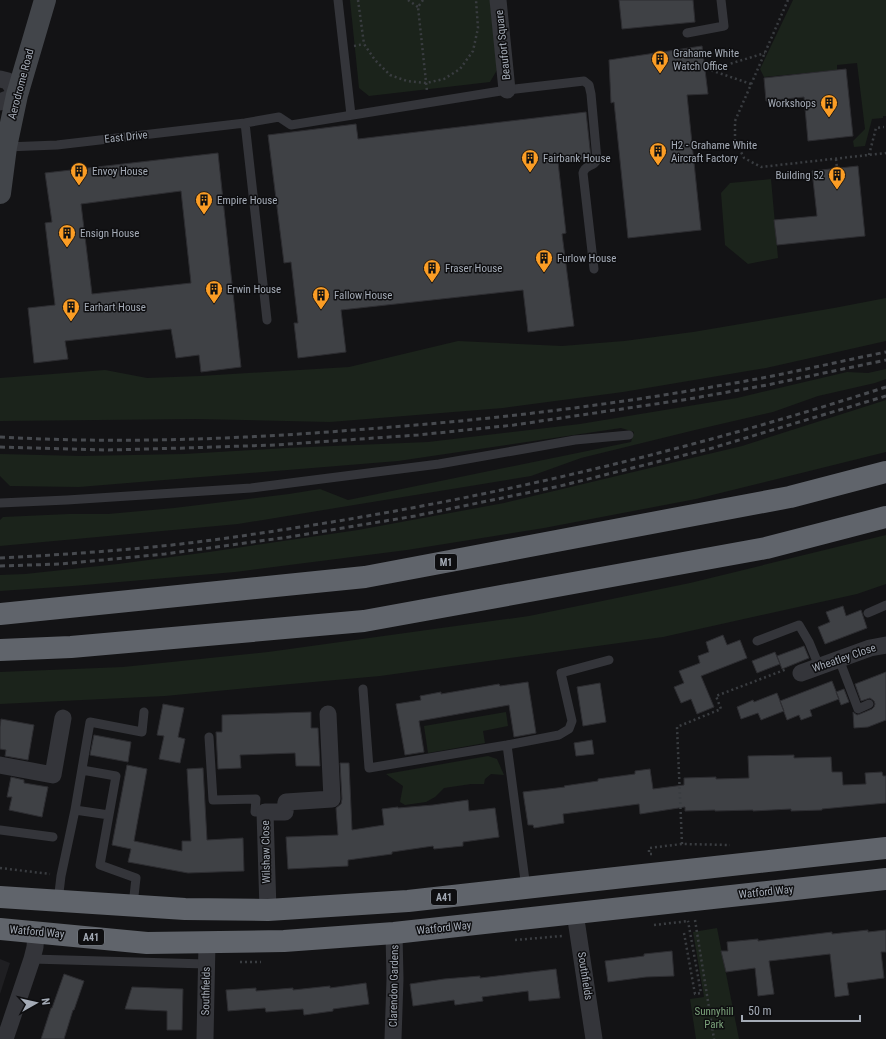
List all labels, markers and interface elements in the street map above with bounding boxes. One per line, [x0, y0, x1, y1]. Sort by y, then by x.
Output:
street label: Beaufort Square [493, 9, 513, 81]
street label: Aerodrome Road [5, 47, 37, 121]
place label: Grahame White Watch Office [673, 47, 739, 73]
building icon: Grahame White Watch Office [650, 49, 670, 74]
building icon: Workshops [819, 93, 839, 118]
place label: Workshops [768, 97, 816, 110]
street label: East Drive [104, 128, 148, 146]
place label: H2 - Grahame White Aircraft Factory [671, 139, 757, 165]
building icon: H2 - Grahame White Aircraft Factory [648, 141, 668, 166]
building icon: Fairbank House [520, 148, 540, 173]
place label: Fairbank House [543, 152, 611, 165]
building icon: Envoy House [69, 161, 89, 186]
place label: Envoy House [92, 165, 148, 178]
building icon: Building 52 [827, 165, 847, 190]
place label: Building 52 [776, 169, 824, 182]
building icon: Empire House [194, 190, 214, 215]
place label: Empire House [217, 194, 277, 207]
building icon: Ensign House [57, 223, 77, 248]
place label: Ensign House [80, 227, 139, 240]
building icon: Furlow House [534, 248, 554, 273]
place label: Furlow House [557, 252, 616, 265]
building icon: Fraser House [422, 258, 442, 283]
place label: Fraser House [445, 262, 502, 275]
building icon: Erwin House [204, 279, 224, 304]
place label: Erwin House [227, 283, 281, 296]
building icon: Fallow House [311, 285, 331, 310]
place label: Fallow House [334, 289, 392, 302]
building icon: Earhart House [61, 297, 81, 322]
place label: Earhart House [84, 301, 146, 314]
road number: M1 [435, 554, 457, 570]
street label: Wheatley Close [810, 641, 878, 675]
street label: Wilshaw Close [259, 820, 273, 884]
street label: Watford Way [738, 883, 794, 901]
road number: A41 [431, 889, 457, 905]
street label: Watford Way [416, 919, 472, 937]
street label: Watford Way [9, 923, 65, 941]
road number: A41 [78, 929, 104, 945]
street label: Clarendon Gardens [387, 945, 401, 1027]
street label: Southfields [575, 951, 595, 1001]
street label: Southfields [199, 967, 213, 1015]
north arrow [16, 983, 56, 1023]
text: N [39, 997, 52, 1006]
scale bar [742, 997, 860, 1023]
text: 50 m [748, 1004, 772, 1018]
park label: Sunnyhill Park [694, 1005, 734, 1031]

